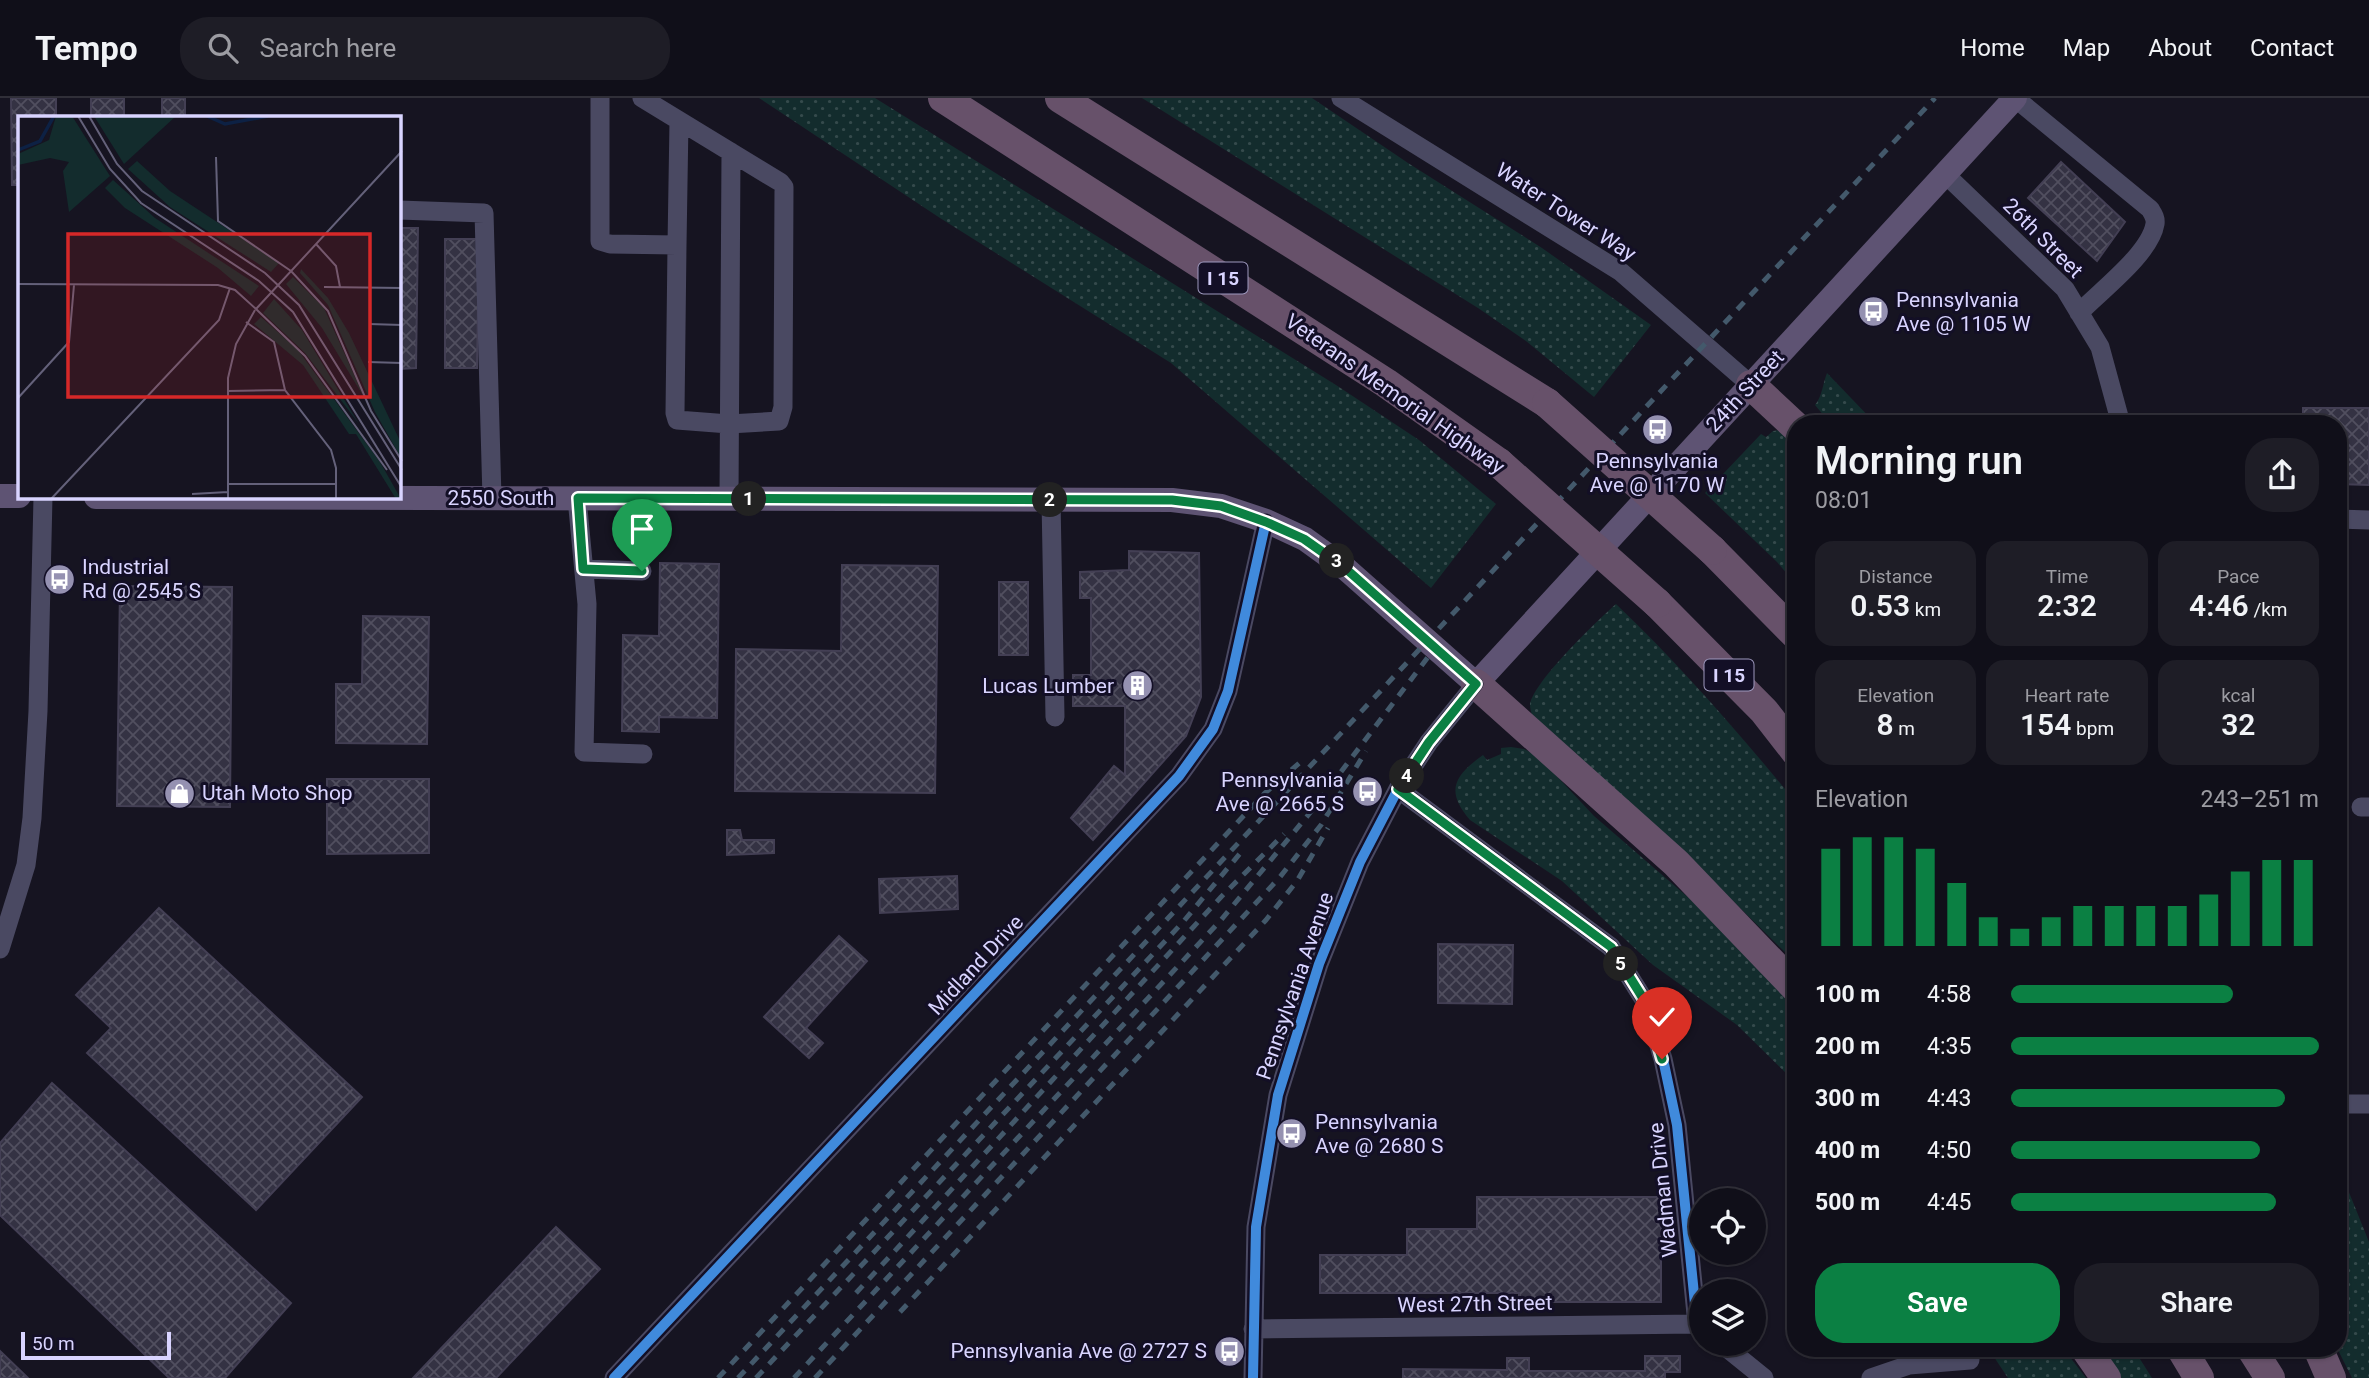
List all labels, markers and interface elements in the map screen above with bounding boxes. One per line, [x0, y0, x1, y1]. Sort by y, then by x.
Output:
search box [180, 17, 670, 80]
text: Tempo [35, 29, 138, 68]
icon: search [204, 29, 242, 67]
text: Search here [260, 33, 396, 63]
text: Home [1960, 34, 2025, 62]
text: Map [2063, 34, 2110, 62]
text: About [2148, 34, 2212, 62]
text: Contact [2250, 34, 2334, 62]
inset map [18, 116, 401, 499]
street label: Water Tower Way [1492, 158, 1640, 266]
street label: 26th Street [1998, 193, 2088, 283]
road number: I 15 [1198, 262, 1248, 294]
place label: Pennsylvania Ave @ 1105 W [1896, 288, 2031, 336]
bus stop icon: Pennsylvania Ave @ 1105 W [1856, 295, 1890, 329]
street label: Veterans Memorial Highway [1281, 309, 1509, 479]
street label: 24th Street [1701, 345, 1789, 437]
bus stop icon: Pennsylvania Ave @ 1170 W [1640, 412, 1674, 446]
button: share [2245, 438, 2319, 512]
text: Morning run [1815, 439, 2023, 483]
place label: Pennsylvania Ave @ 1170 W [1590, 449, 1725, 497]
pin: 1 [732, 482, 766, 516]
pin: 2 [1032, 482, 1068, 518]
street label: 2550 South [448, 486, 554, 510]
text: 1 [743, 487, 754, 510]
text: 08:01 [1815, 487, 1872, 514]
text: 2 [1044, 488, 1055, 511]
pin [612, 499, 672, 571]
icon: arrive [623, 510, 661, 548]
pin: 3 [1320, 544, 1354, 578]
text: 3 [1331, 549, 1342, 572]
place label: Industrial Rd @ 2545 S [82, 555, 201, 603]
bus stop icon: Industrial Rd @ 2545 S [42, 562, 76, 596]
text: Distance [1859, 565, 1933, 588]
text: Time [2046, 565, 2088, 588]
text: Pace [2217, 565, 2259, 588]
text: 0.53 [1850, 588, 1910, 623]
text: 2:32 [2037, 588, 2097, 623]
text: 4:46 [2189, 588, 2249, 623]
text: km [1910, 598, 1941, 621]
text: /km [2249, 598, 2288, 621]
road number: I 15 [1704, 660, 1754, 690]
building icon: Lucas Lumber [1120, 669, 1154, 703]
place label: Lucas Lumber [982, 674, 1114, 698]
text: Elevation [1857, 684, 1934, 707]
text: Heart rate [2025, 684, 2109, 707]
text: kcal [2221, 684, 2256, 707]
text: 8 [1876, 707, 1894, 742]
text: 154 [2020, 707, 2071, 742]
text: 32 [2221, 707, 2255, 742]
text: m [1894, 717, 1915, 740]
text: bpm [2071, 717, 2114, 740]
pin: 4 [1390, 758, 1424, 794]
text: 4 [1401, 764, 1412, 787]
place label: Pennsylvania Ave @ 2665 S [1215, 768, 1344, 816]
bus stop icon: Pennsylvania Ave @ 2665 S [1350, 775, 1384, 809]
shop icon: Utah Moto Shop [162, 776, 196, 810]
place label: Utah Moto Shop [202, 781, 353, 805]
text: Elevation [1815, 786, 1908, 813]
text: 243–251 m [2200, 786, 2319, 813]
street label: Pennsylvania Avenue [1252, 889, 1338, 1083]
street label: Midland Drive [924, 910, 1028, 1020]
pin: 5 [1604, 946, 1638, 982]
text: 5 [1615, 952, 1626, 975]
text: 100 m [1815, 981, 1880, 1008]
text: 4:58 [1927, 981, 1971, 1008]
pin [1632, 987, 1692, 1059]
icon: check [1643, 998, 1681, 1036]
text: 200 m [1815, 1033, 1880, 1060]
text: 4:35 [1927, 1033, 1971, 1060]
text: 300 m [1815, 1085, 1880, 1112]
text: 4:43 [1927, 1085, 1971, 1112]
place label: Pennsylvania Ave @ 2680 S [1315, 1110, 1444, 1158]
bus stop icon: Pennsylvania Ave @ 2680 S [1275, 1117, 1309, 1151]
street label: Wadman Drive [1644, 1121, 1682, 1259]
text: 400 m [1815, 1137, 1880, 1164]
text: 4:50 [1927, 1137, 1971, 1164]
map controls [1689, 1188, 1766, 1356]
button: locate [1689, 1188, 1766, 1265]
text: 500 m [1815, 1189, 1880, 1216]
text: 4:45 [1927, 1189, 1971, 1216]
button: Save [1815, 1263, 2060, 1343]
button: Share [2074, 1263, 2319, 1343]
button: layers [1689, 1279, 1766, 1356]
street label: West 27th Street [1397, 1291, 1553, 1317]
scale bar [21, 1329, 172, 1361]
text: 50 m [32, 1332, 75, 1355]
bus stop icon: Pennsylvania Ave @ 2727 S [1213, 1334, 1247, 1368]
place label: Pennsylvania Ave @ 2727 S [950, 1339, 1207, 1363]

